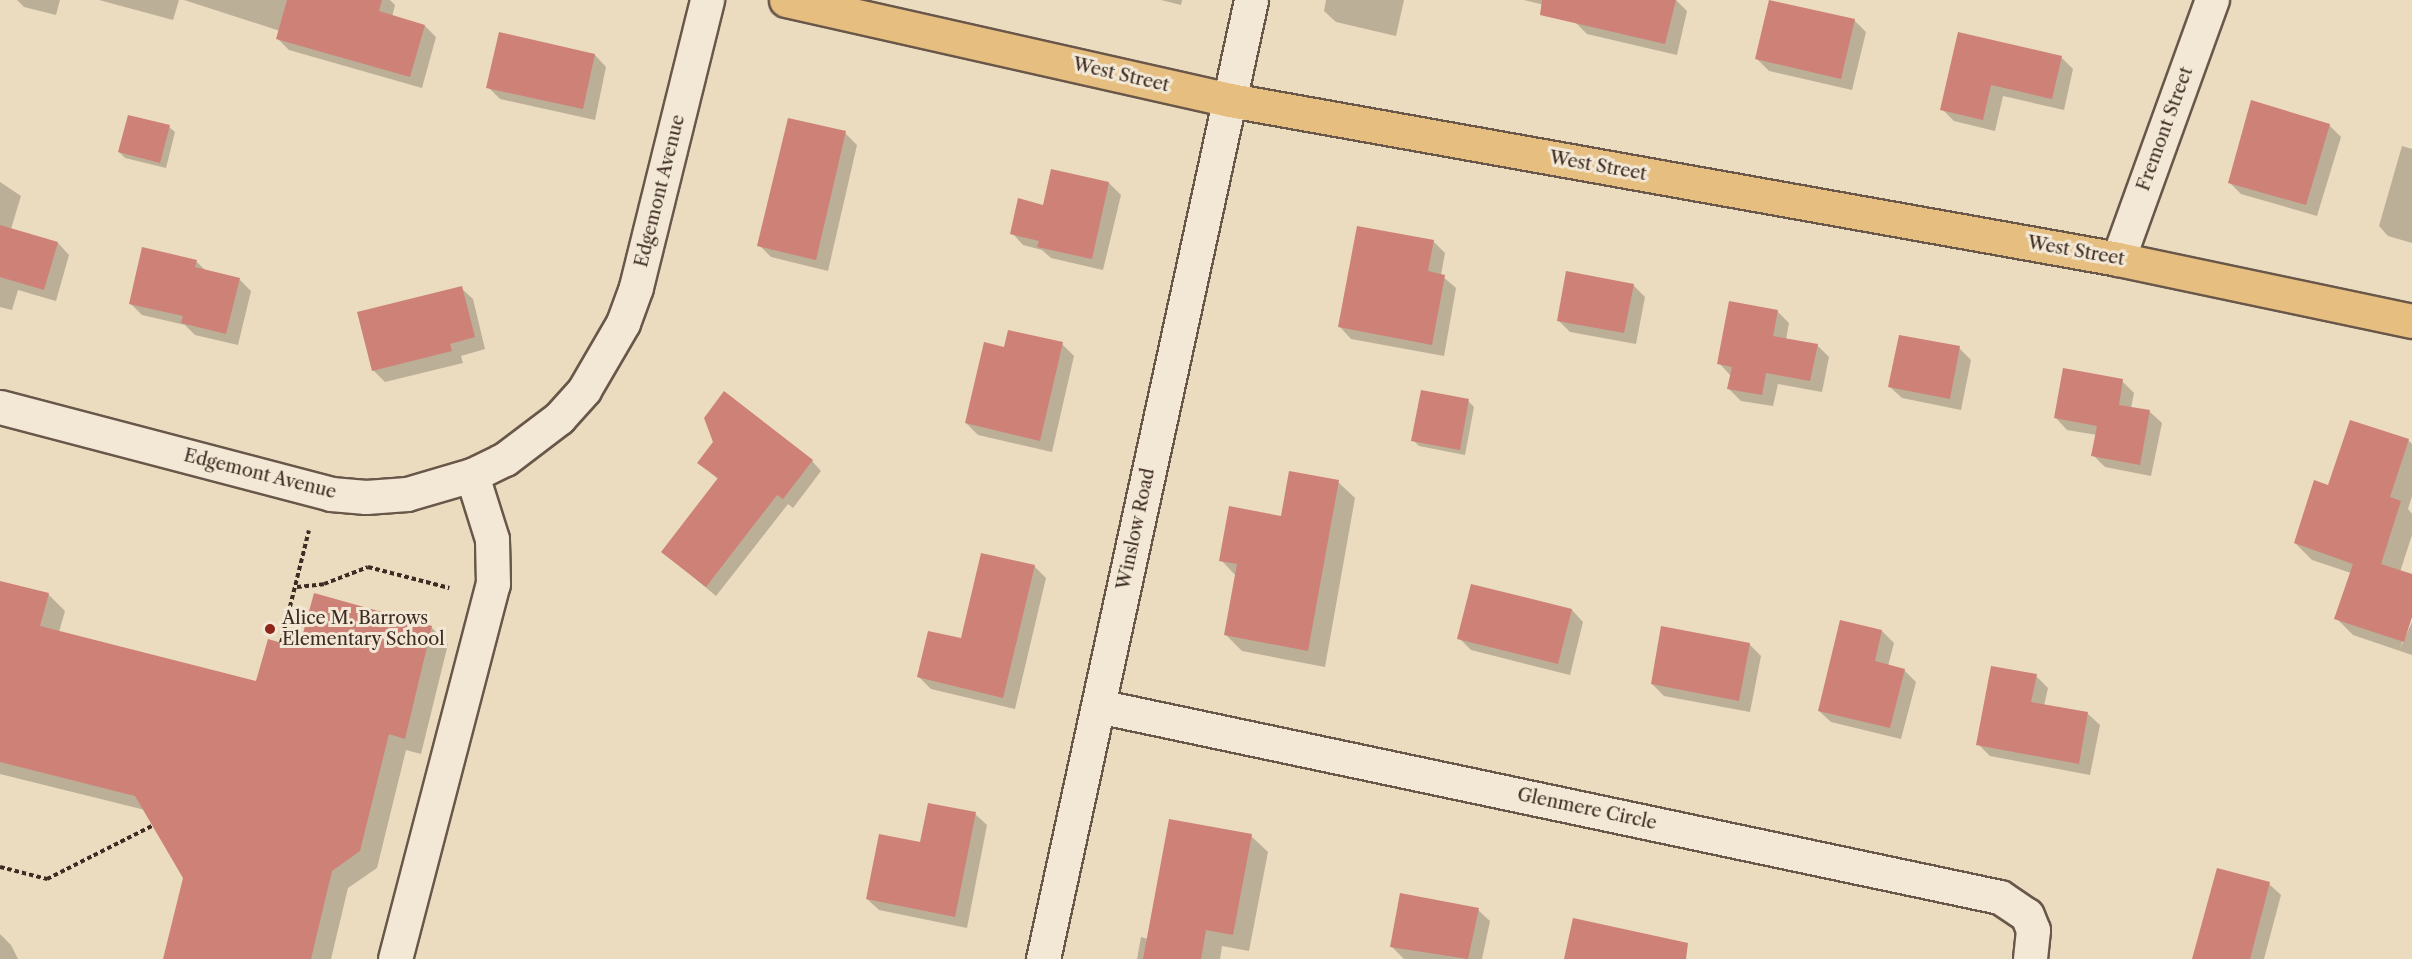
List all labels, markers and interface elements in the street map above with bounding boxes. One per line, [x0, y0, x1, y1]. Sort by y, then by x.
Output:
street label: West Street [1071, 53, 1171, 97]
street label: Fremont Street [2133, 64, 2197, 194]
street label: Edgemont Avenue [631, 112, 689, 270]
street label: West Street [1548, 147, 1648, 185]
street label: West Street [2026, 232, 2126, 270]
street label: Edgemont Avenue [181, 445, 339, 503]
street label: Winslow Road [1113, 466, 1159, 592]
place label: Alice M. Barrows Elementary School [282, 608, 445, 650]
marker: Alice M. Barrows Elementary School [263, 622, 277, 636]
street label: Glenmere Circle [1515, 784, 1659, 834]

